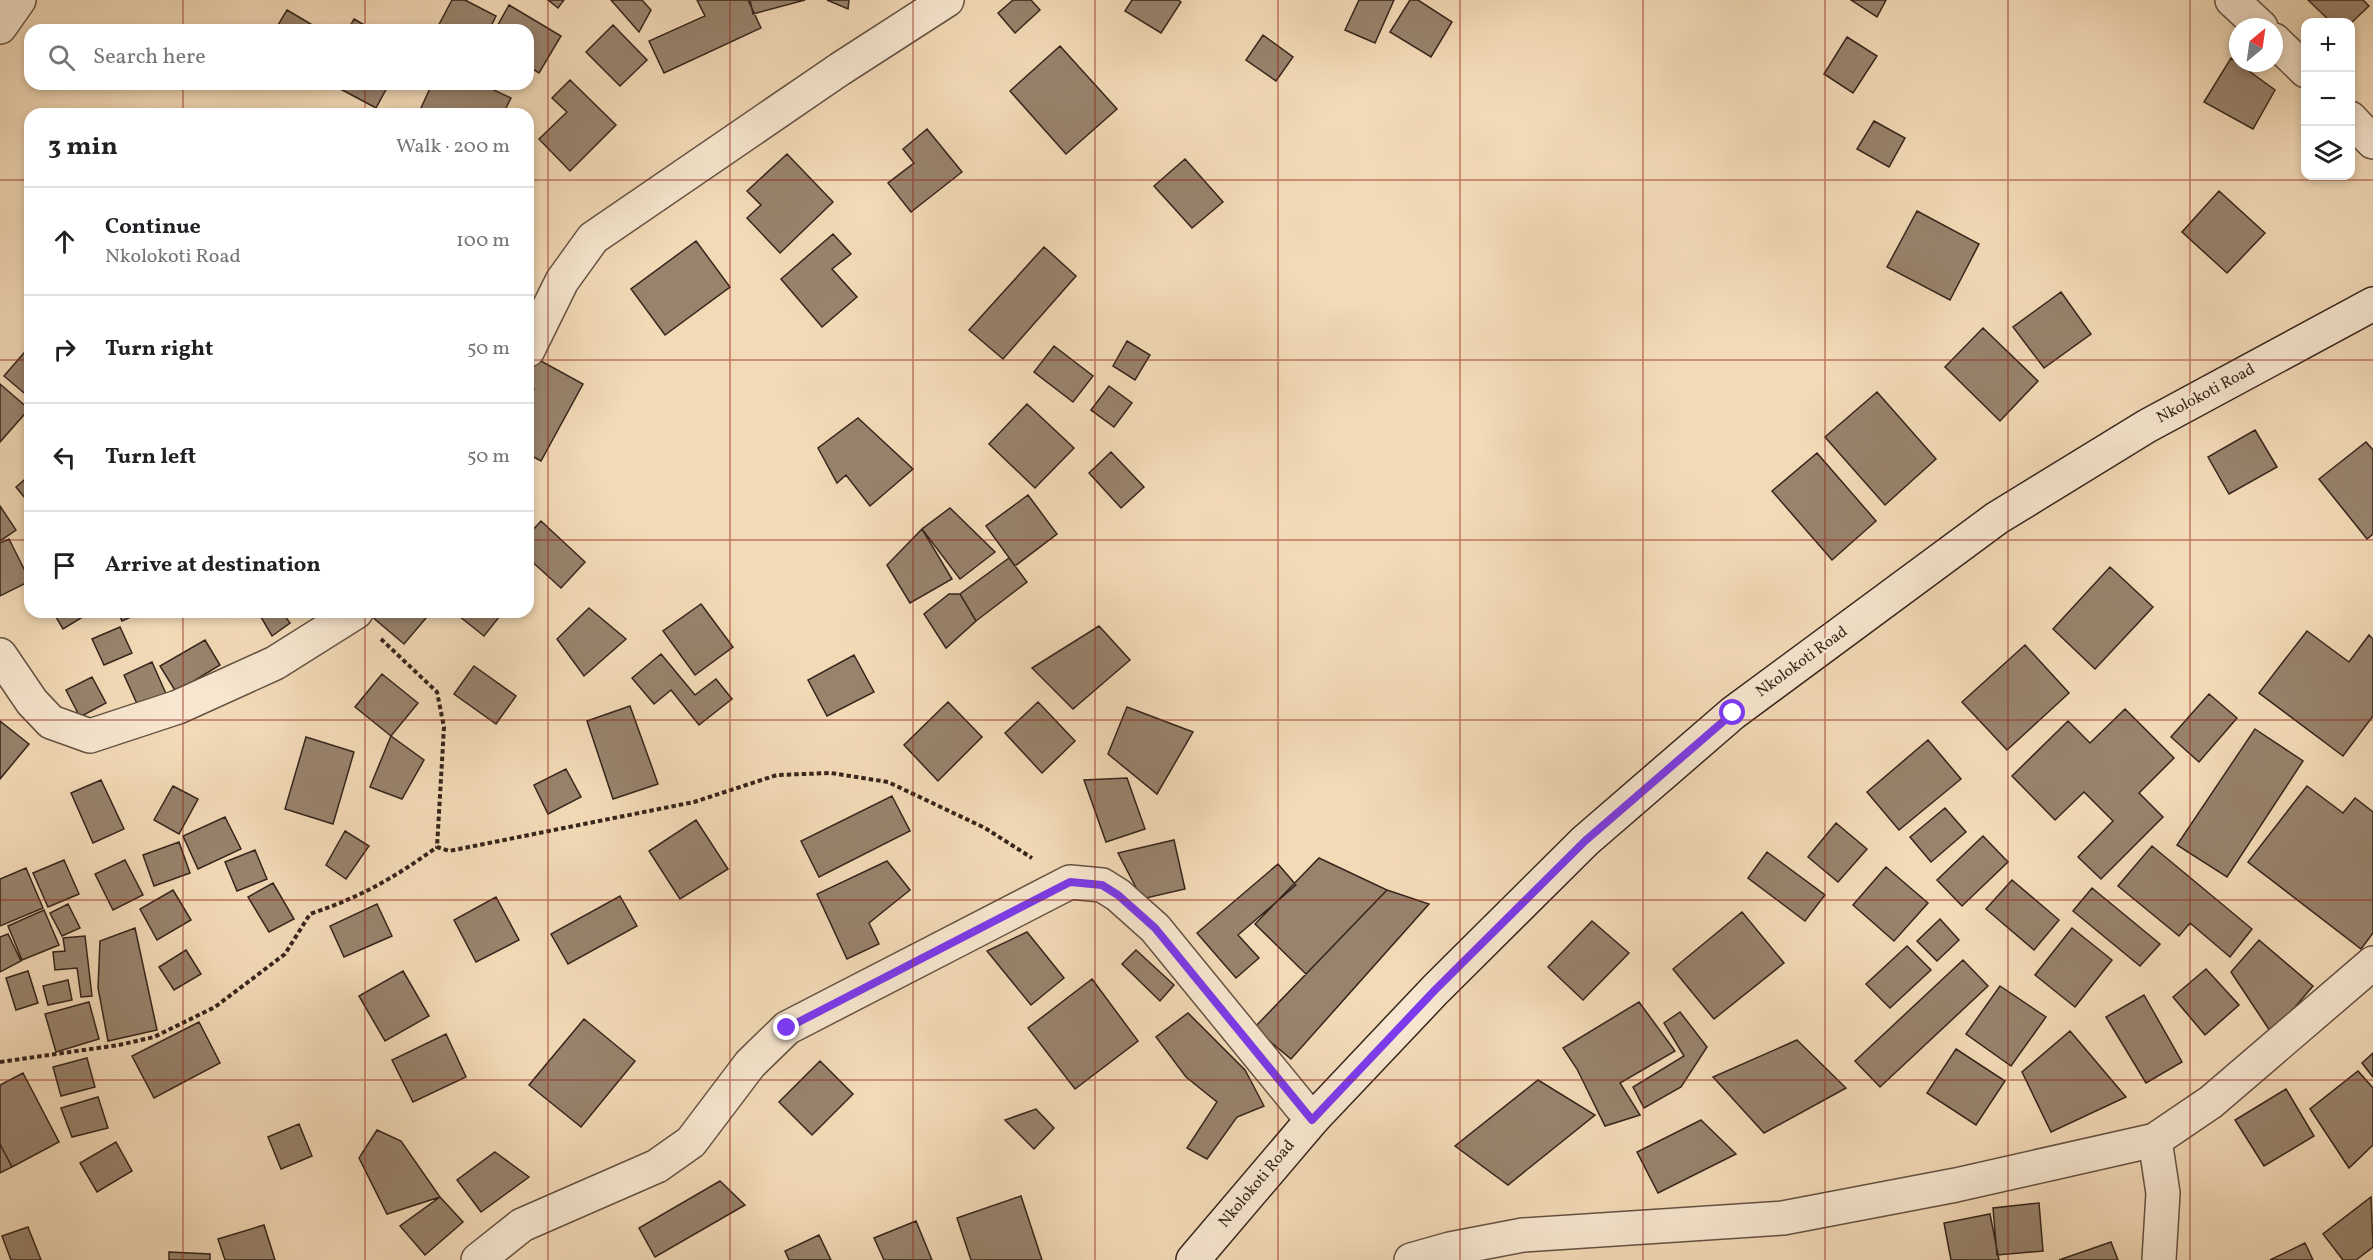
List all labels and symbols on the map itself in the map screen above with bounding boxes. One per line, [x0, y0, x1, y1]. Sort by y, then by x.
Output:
north arrow [2229, 18, 2283, 72]
street label: Nkolokoti Road [2153, 359, 2259, 429]
street label: Nkolokoti Road [1752, 621, 1852, 703]
route start [1719, 699, 1745, 725]
route end [773, 1014, 799, 1040]
street label: Nkolokoti Road [1214, 1135, 1300, 1233]

